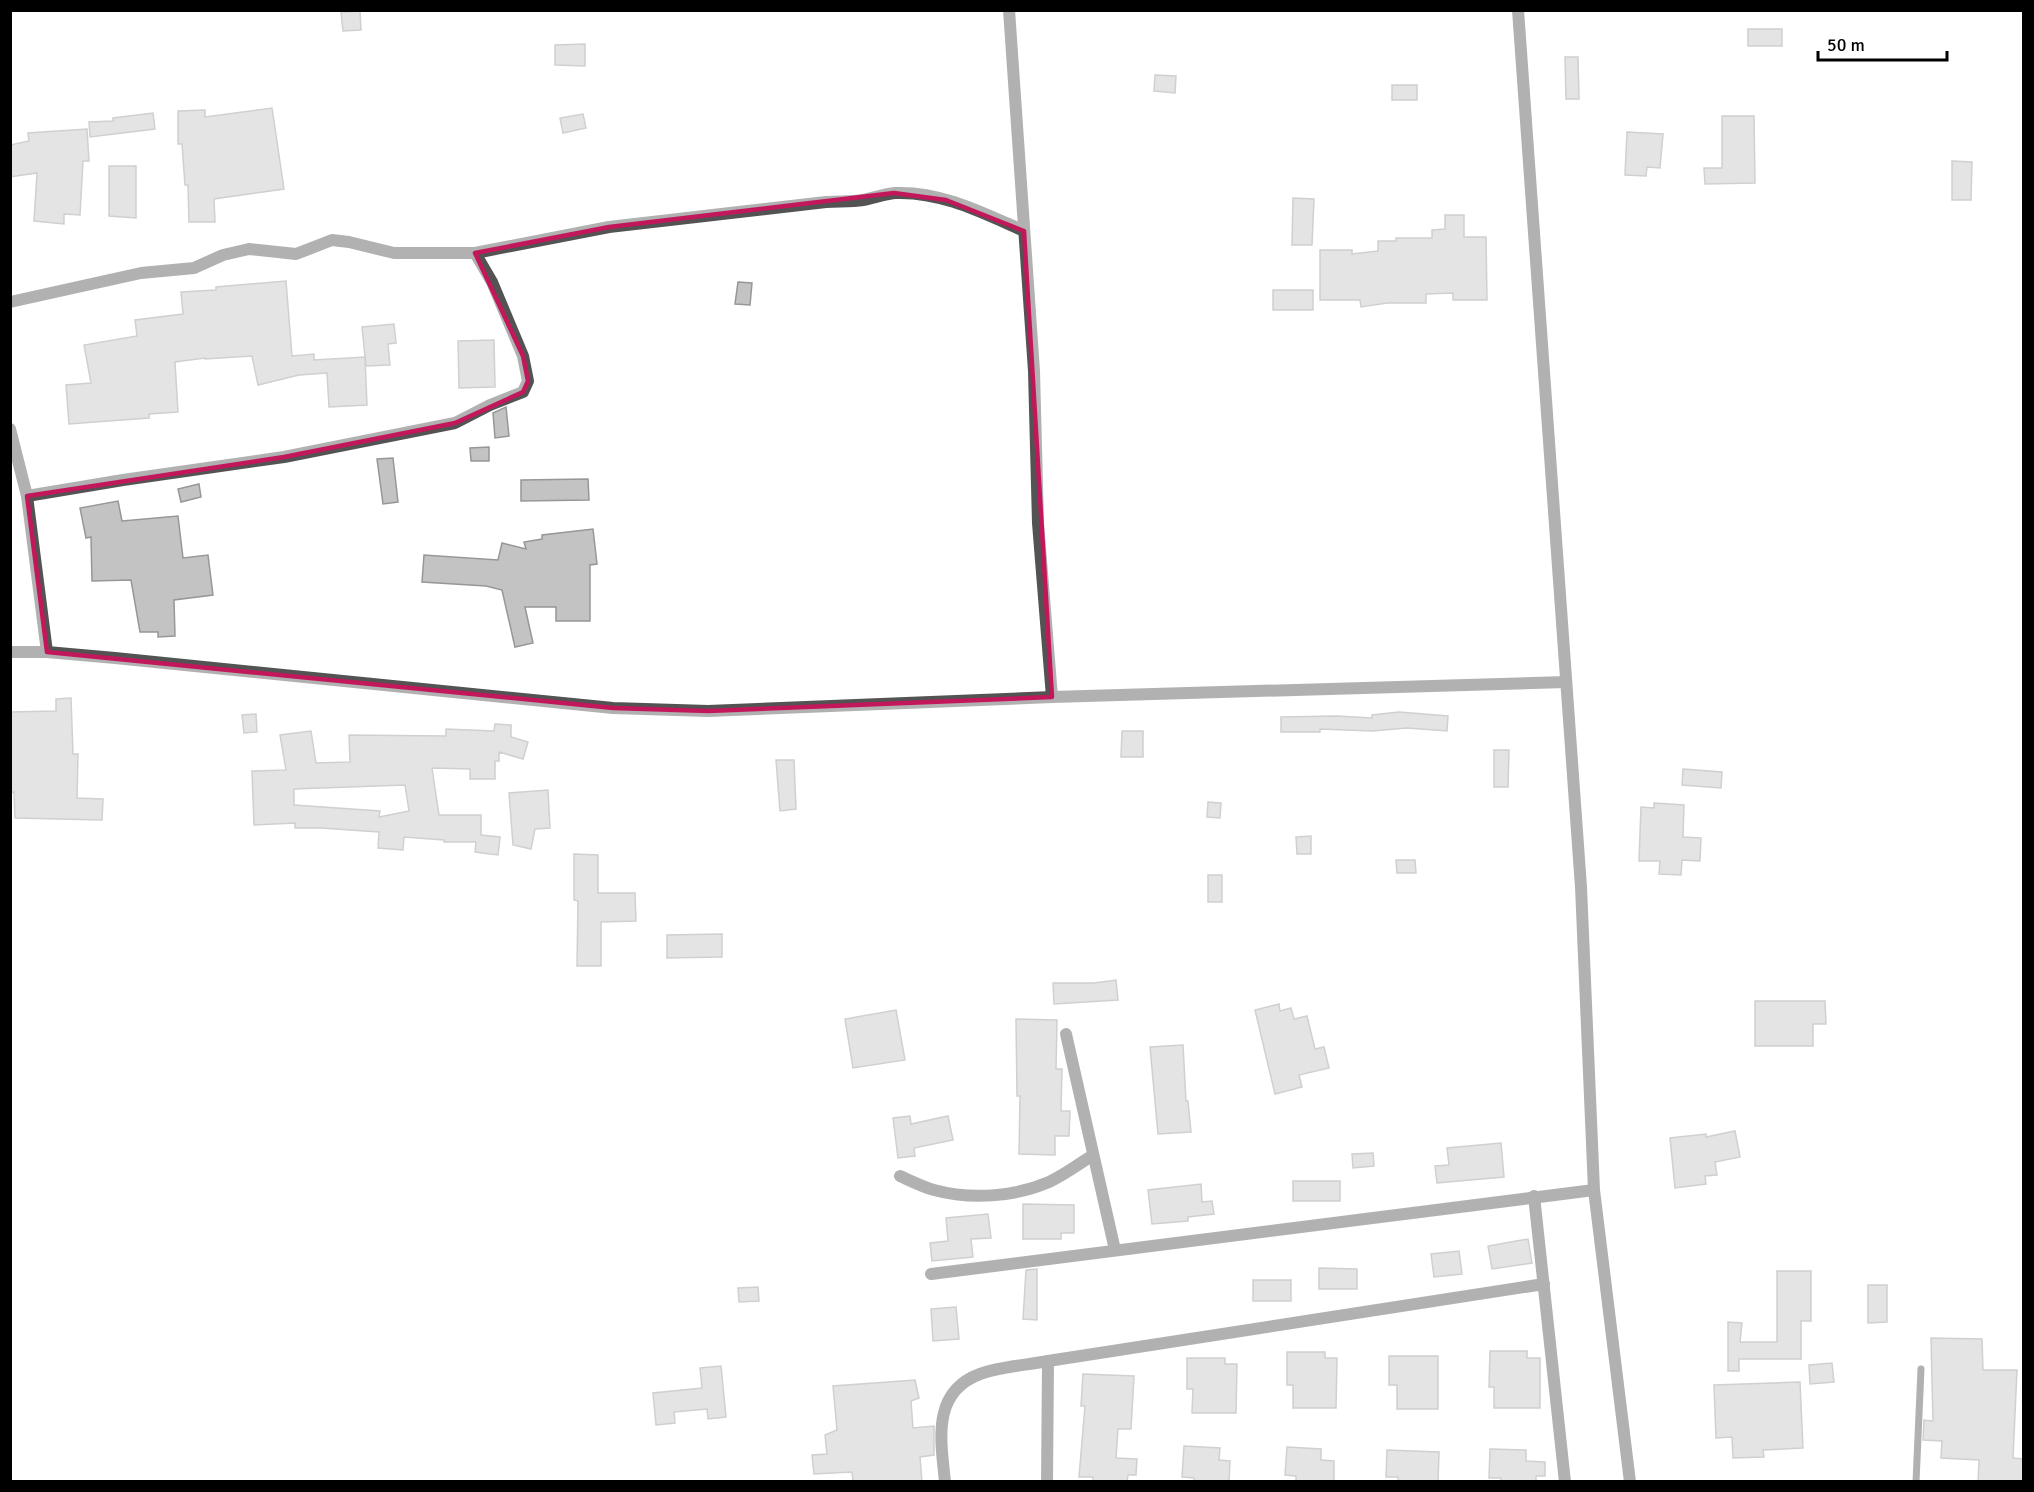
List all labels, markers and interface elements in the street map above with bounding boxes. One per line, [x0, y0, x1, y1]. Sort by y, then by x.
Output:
scale bar [1818, 24, 1947, 62]
text: 50 m [1827, 34, 1865, 56]

